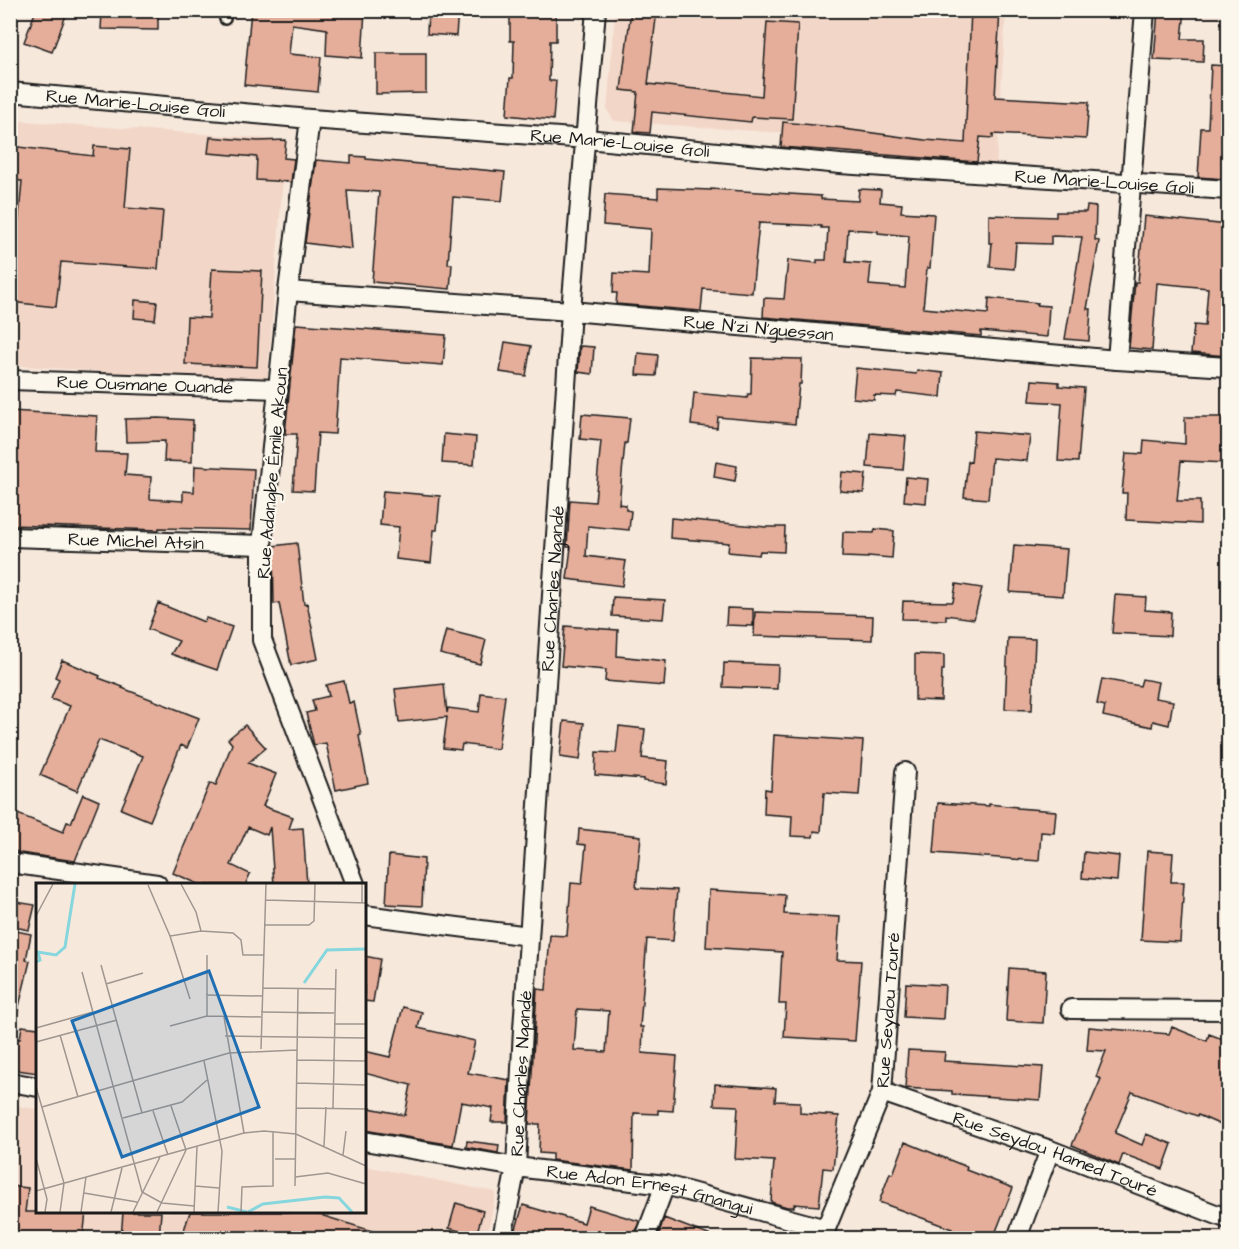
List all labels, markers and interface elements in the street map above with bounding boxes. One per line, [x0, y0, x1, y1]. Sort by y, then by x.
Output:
street label: Rue Marie-Louise Goli [45, 83, 226, 124]
street label: Rue Marie-Louise Goli [529, 123, 711, 164]
street label: Rue Marie-Louise Goli [1014, 164, 1195, 201]
street label: Rue N'zi N'guessan [682, 309, 835, 348]
street label: Rue Adangbe Émile Akoun [251, 366, 295, 580]
street label: Rue Ousmane Ouandé [56, 370, 234, 400]
street label: Rue Charles Ngandé [535, 504, 571, 672]
street label: Rue Michel Atsin [67, 527, 204, 556]
inset map [36, 883, 366, 1213]
street label: Rue Seydou Touré [870, 931, 906, 1089]
street label: Rue Charles Ngandé [505, 989, 539, 1157]
street label: Rue Seydou Hamed Touré [949, 1105, 1161, 1204]
street label: Rue Adon Ernest Gnangui [545, 1159, 756, 1221]

